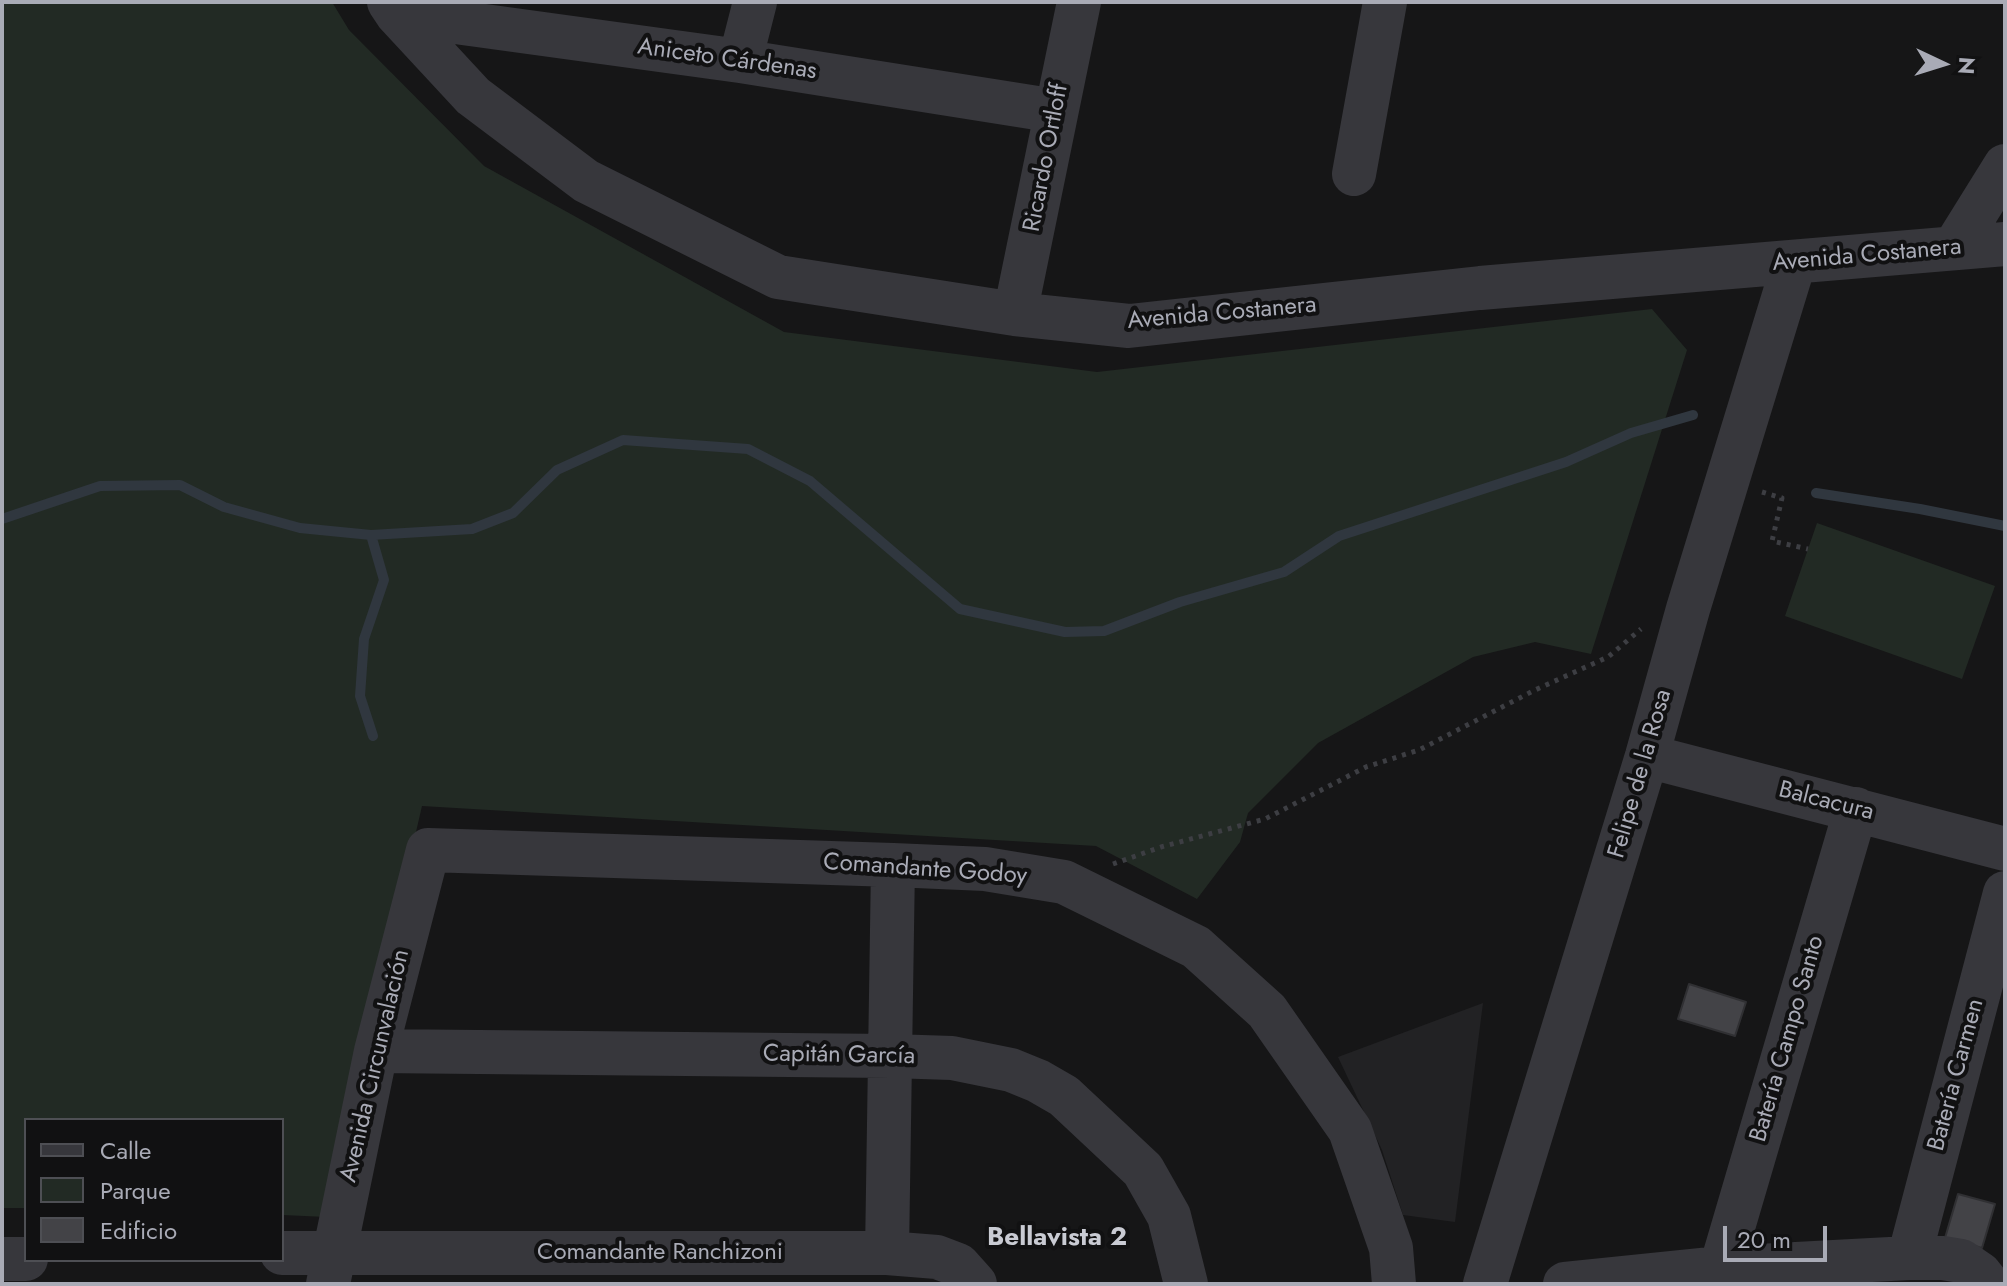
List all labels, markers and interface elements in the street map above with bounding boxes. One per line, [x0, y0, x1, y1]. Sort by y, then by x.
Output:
north arrow [1903, 24, 1983, 104]
street label: Aniceto Cárdenas [636, 33, 818, 87]
text: N [1950, 56, 1984, 76]
street label: Ricardo Ortloff [1019, 82, 1075, 234]
street label: Avenida Costanera [1771, 233, 1963, 279]
street label: Avenida Costanera [1126, 291, 1318, 337]
street label: Felipe de la Rosa [1603, 686, 1679, 862]
street label: Balcacura [1775, 776, 1877, 828]
street label: Comandante Godoy [822, 849, 1028, 891]
street label: Batería Campo Santo [1745, 933, 1831, 1145]
street label: Avenida Circunvalación [335, 947, 417, 1185]
street label: Batería Carmen [1923, 996, 1991, 1154]
street label: Capitán García [763, 1040, 915, 1072]
legend [24, 1118, 284, 1262]
text: Calle [100, 1133, 151, 1168]
text: Parque [100, 1173, 171, 1208]
scale bar [1727, 1210, 1831, 1260]
text: Edificio [100, 1213, 177, 1248]
text: 20 m [1737, 1222, 1791, 1257]
district label: Bellavista 2 [987, 1223, 1127, 1255]
street label: Comandante Ranchizoni [537, 1239, 783, 1267]

